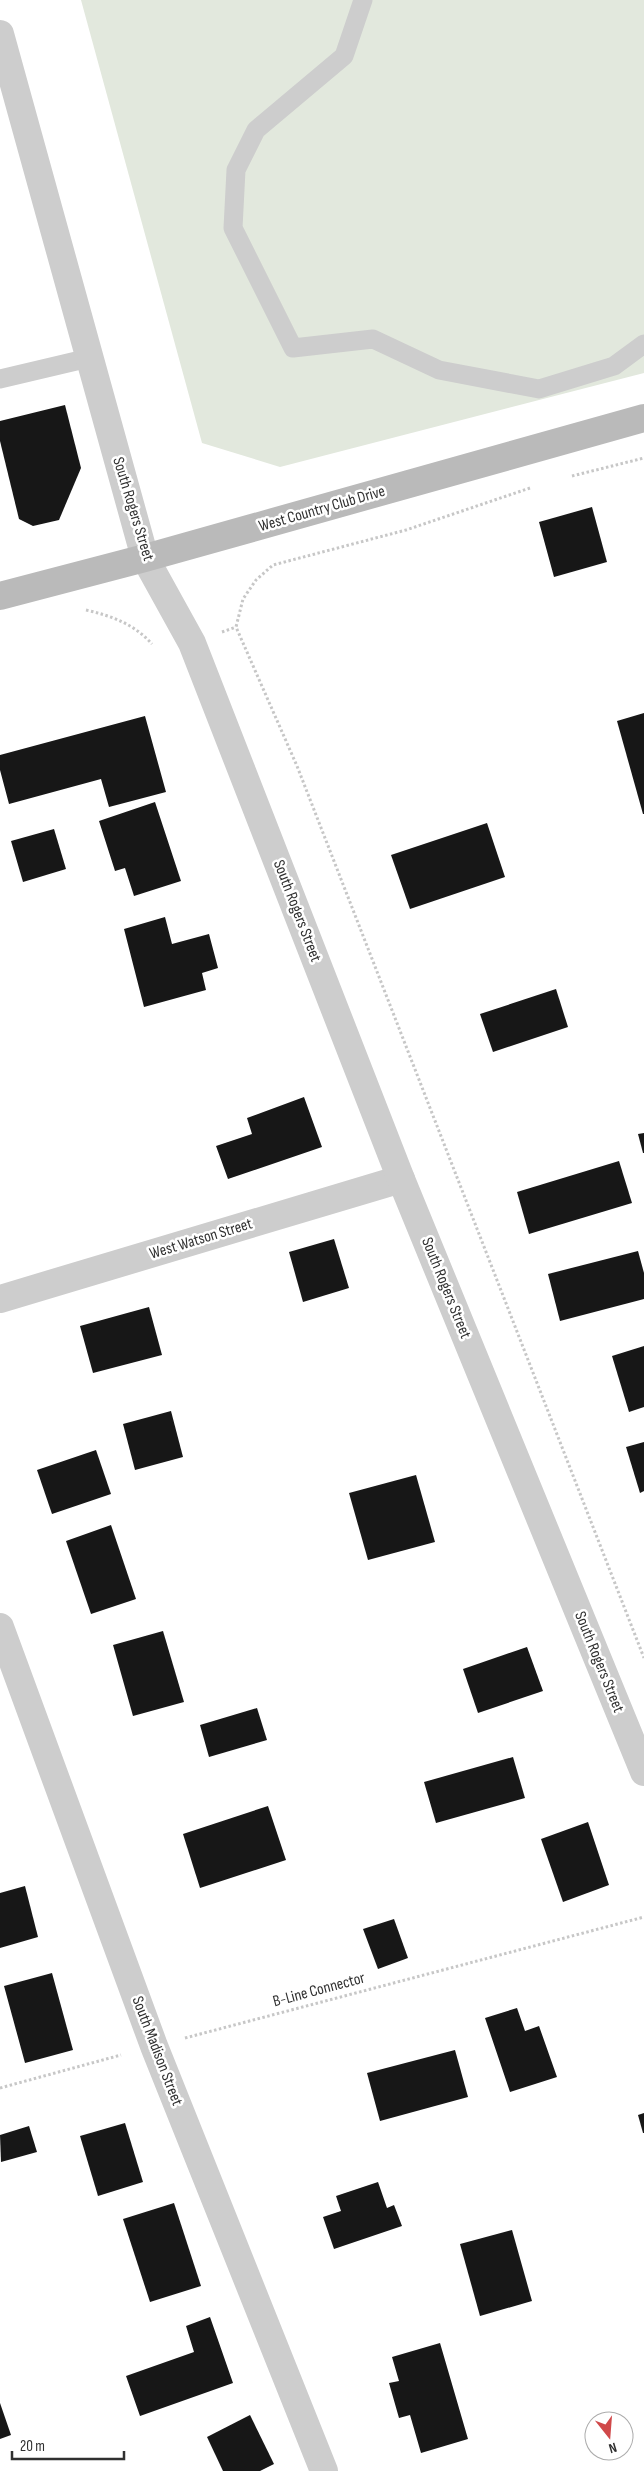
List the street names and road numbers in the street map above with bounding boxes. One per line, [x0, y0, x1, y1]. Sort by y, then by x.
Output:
street label: South Rogers Street [108, 455, 158, 563]
street label: West Country Club Drive [257, 482, 387, 536]
street label: South Rogers Street [269, 857, 325, 965]
street label: West Watson Street [147, 1214, 255, 1264]
street label: South Rogers Street [417, 1235, 475, 1341]
street label: South Rogers Street [570, 1609, 628, 1715]
street label: B-Line Connector [271, 1969, 367, 2011]
street label: South Madison Street [127, 1994, 187, 2108]

